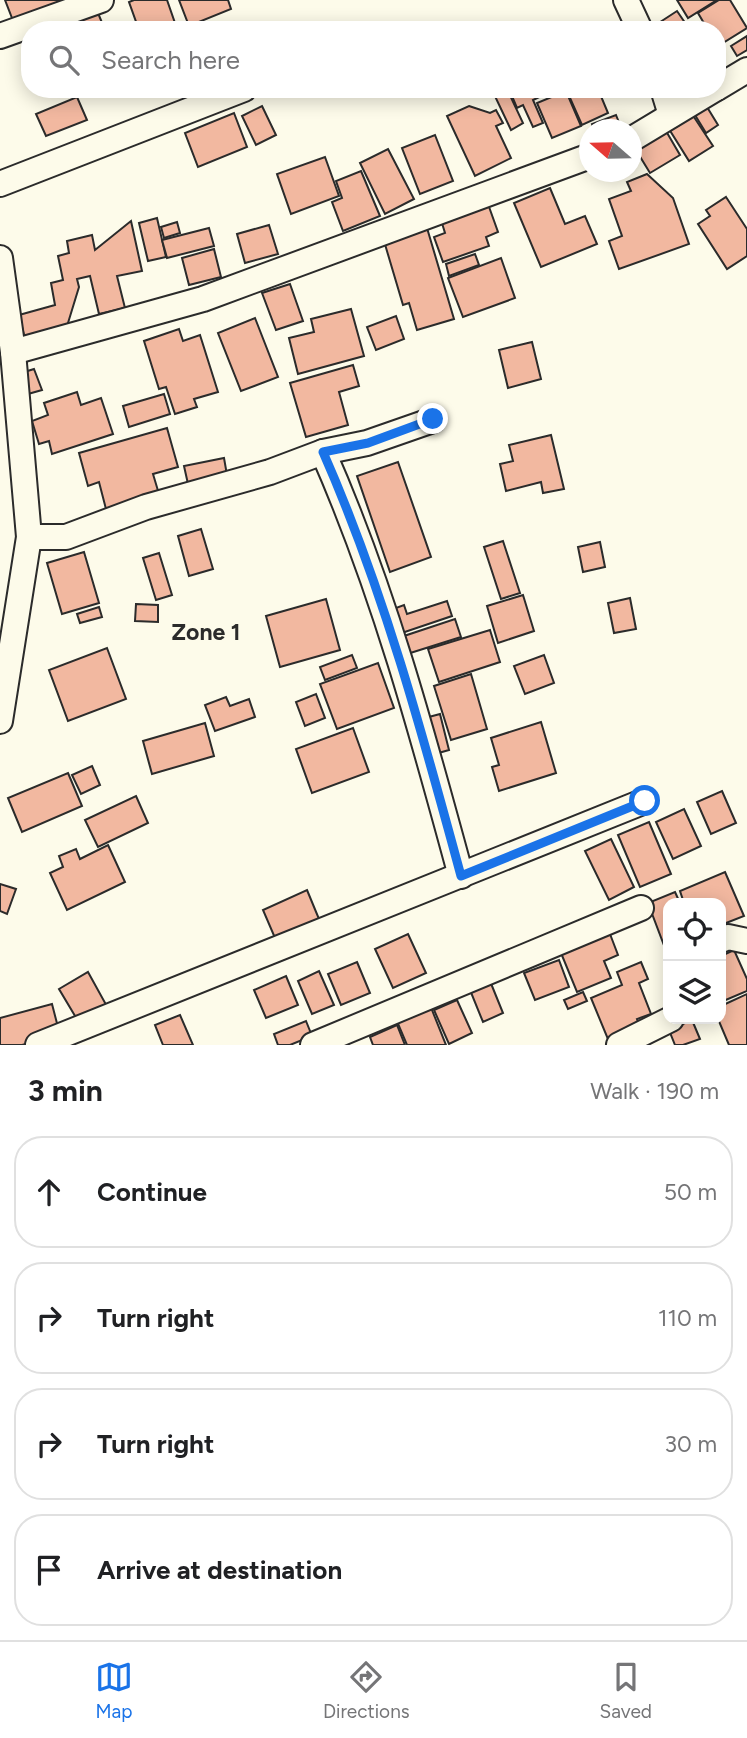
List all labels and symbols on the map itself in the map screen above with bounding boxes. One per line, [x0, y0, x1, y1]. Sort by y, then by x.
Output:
north arrow [579, 119, 642, 182]
route end [417, 403, 448, 434]
district label: Zone 1 [172, 618, 240, 646]
route start [629, 785, 660, 816]

